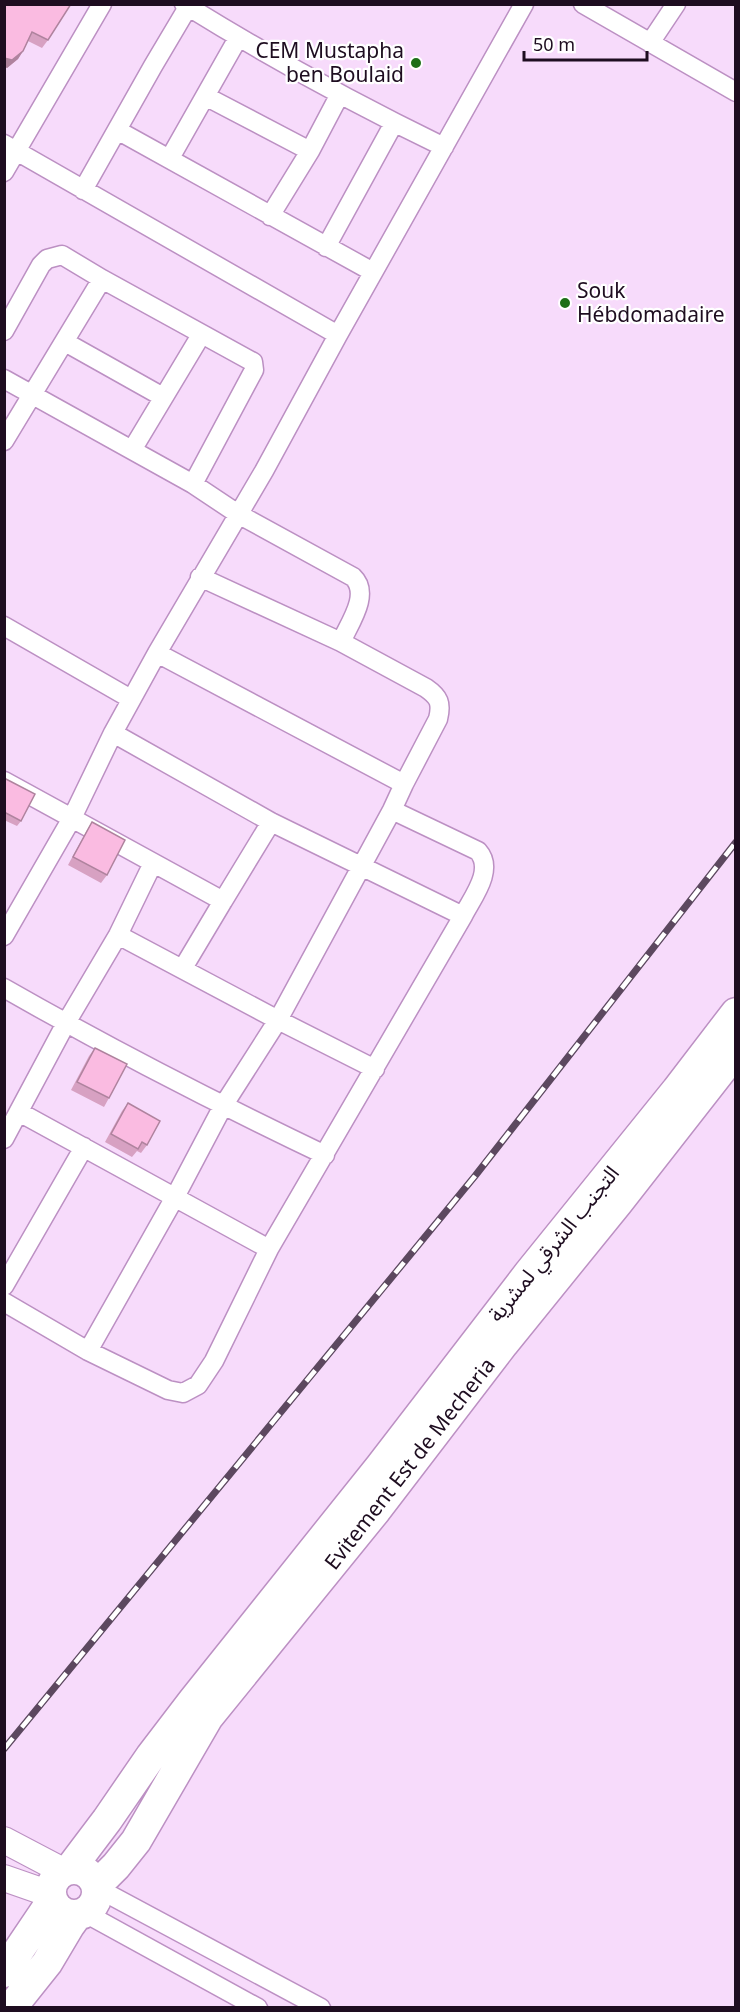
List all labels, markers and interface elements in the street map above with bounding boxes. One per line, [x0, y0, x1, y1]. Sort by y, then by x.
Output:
scale bar [524, 24, 647, 62]
text: 50 m [533, 26, 575, 64]
place label: CEM Mustapha ben Boulaid [255, 29, 404, 97]
marker: CEM Mustapha ben Boulaid [409, 56, 423, 70]
place label: Souk Hébdomadaire [577, 269, 725, 337]
marker: Souk Hébdomadaire [558, 296, 572, 310]
street label: التجنب الشرقي لمشرية [476, 1155, 632, 1333]
street label: Evitement Est de Mecheria [312, 1347, 508, 1581]

